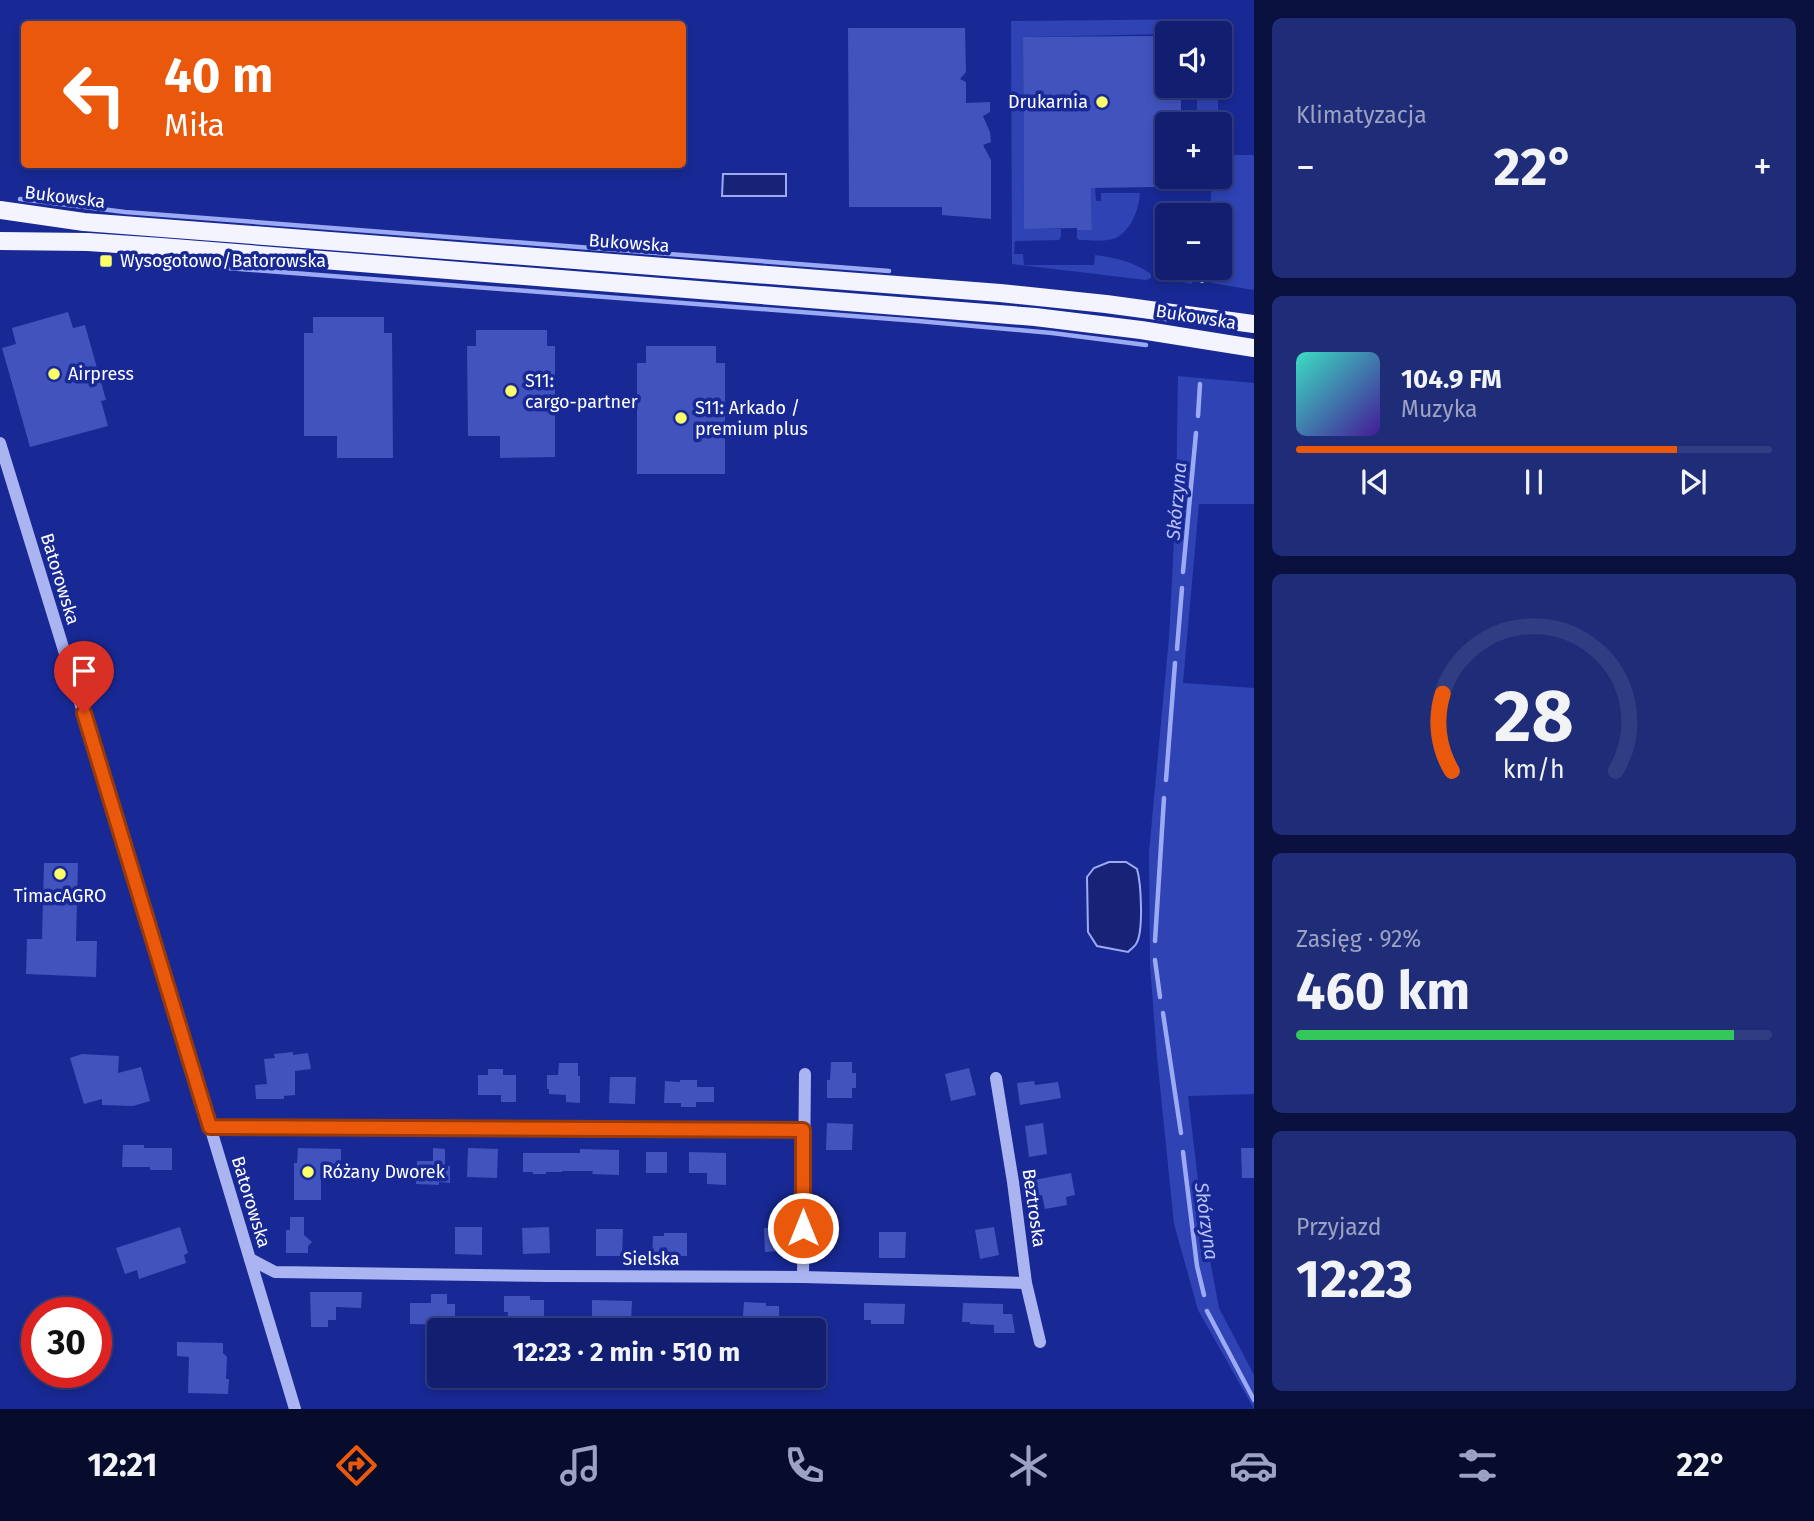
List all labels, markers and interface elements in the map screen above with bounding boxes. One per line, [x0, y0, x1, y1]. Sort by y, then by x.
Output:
map controls [1155, 21, 1232, 280]
button: sound [1155, 21, 1232, 98]
text: 40 m [164, 46, 273, 105]
icon: left [49, 49, 140, 140]
place label: Drukarnia [1008, 91, 1088, 113]
marker: Drukarnia [1094, 94, 1110, 110]
text: Klimatyzacja [1296, 101, 1427, 129]
text: Miła [164, 106, 225, 144]
button: + [1155, 112, 1232, 189]
text: 22° [1494, 136, 1574, 199]
text: − [1296, 144, 1315, 190]
text: + [1753, 144, 1772, 190]
street label: Bukowska [23, 181, 107, 213]
button: − [1155, 203, 1232, 280]
street label: Bukowska [588, 229, 670, 257]
place label: Wysogotowo/Batorowska [120, 250, 326, 272]
marker: Wysogotowo/Batorowska [98, 253, 114, 269]
street label: Bukowska [1154, 300, 1238, 334]
place label: Airpress [68, 363, 134, 385]
text: 104.9 FM [1401, 364, 1502, 395]
marker: Airpress [46, 366, 62, 382]
place label: S11: cargo-partner [525, 370, 638, 413]
marker: S11: cargo-partner [503, 383, 519, 399]
text: Muzyka [1401, 395, 1478, 423]
place label: S11: Arkado / premium plus [695, 397, 808, 440]
marker: S11: Arkado / premium plus [673, 410, 689, 426]
water label: Skórzyna [1162, 461, 1191, 542]
icon: previous [1356, 463, 1394, 501]
icon: pause [1515, 463, 1553, 501]
icon: next [1674, 463, 1712, 501]
street label: Batorowska [36, 531, 84, 627]
pin [54, 641, 114, 713]
icon: arrive [65, 652, 103, 690]
text: 28 [1494, 673, 1574, 760]
text: km/h [1503, 754, 1565, 784]
marker: TimacAGRO [52, 866, 68, 882]
place label: TimacAGRO [14, 885, 106, 907]
text: Zasięg · 92% [1296, 925, 1421, 953]
text: 460 km [1296, 960, 1470, 1023]
street label: Batorowska [227, 1154, 275, 1250]
place label: Różany Dworek [322, 1161, 446, 1183]
marker: Różany Dworek [300, 1164, 316, 1180]
street label: Beztroska [1018, 1167, 1050, 1249]
water label: Skórzyna [1190, 1180, 1223, 1261]
position arrow [766, 1191, 840, 1265]
text: Przyjazd [1296, 1213, 1382, 1241]
street label: Sielska [622, 1248, 680, 1270]
text: 12:23 [1296, 1248, 1413, 1311]
speed limit sign: 30 [21, 1297, 112, 1388]
text: 12:23 · 2 min · 510 m [513, 1337, 740, 1368]
icon: directions [332, 1441, 381, 1490]
icon: music [556, 1441, 605, 1490]
icon: phone [780, 1441, 829, 1490]
icon: climate [1004, 1441, 1053, 1490]
icon: car [1229, 1441, 1278, 1490]
icon: filters [1453, 1441, 1502, 1490]
text: 12:21 [88, 1446, 157, 1484]
text: 22° [1677, 1446, 1726, 1484]

